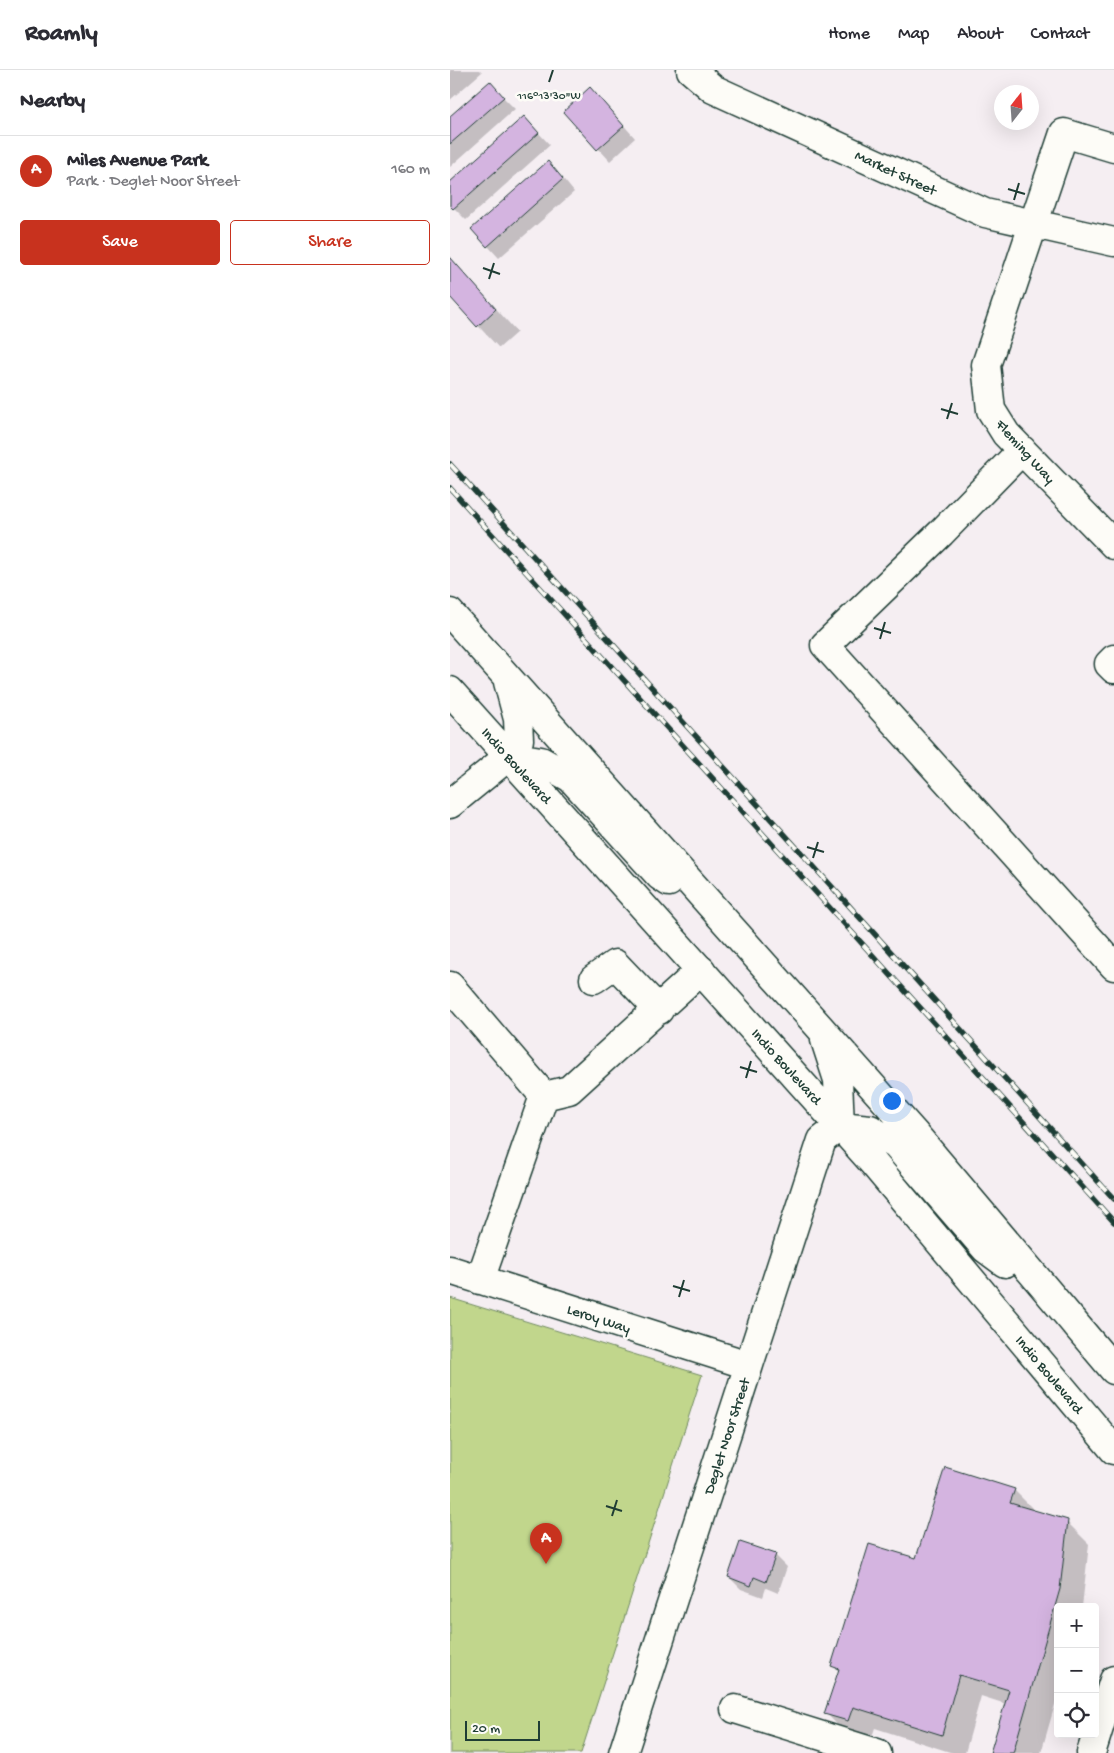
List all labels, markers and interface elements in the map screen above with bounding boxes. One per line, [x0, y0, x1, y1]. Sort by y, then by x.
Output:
text: Roamly [25, 20, 98, 49]
text: Home [828, 24, 870, 45]
text: Map [898, 24, 929, 45]
text: About [957, 24, 1003, 45]
text: Contact [1031, 24, 1089, 45]
north arrow [994, 85, 1039, 130]
text: Nearby [20, 90, 85, 115]
text: 116°13'30"W [516, 90, 581, 104]
street label: Market Street [851, 147, 941, 201]
text: Miles Avenue Park [67, 150, 208, 173]
text: A [31, 161, 41, 180]
text: 160 m [391, 161, 430, 180]
text: Park · Deglet Noor Street [67, 173, 239, 192]
button: Save [20, 220, 220, 265]
button: Share [230, 220, 430, 265]
street label: Fleming Way [990, 416, 1058, 489]
street label: Indio Boulevard [476, 724, 555, 809]
street label: Indio Boulevard [746, 1025, 825, 1110]
your location [879, 1088, 905, 1114]
street label: Leroy Way [564, 1301, 633, 1339]
street label: Indio Boulevard [1010, 1332, 1087, 1419]
street label: Deglet Noor Street [700, 1375, 756, 1498]
pin: A [530, 1523, 562, 1564]
map controls [1054, 1603, 1099, 1738]
button: + [1054, 1603, 1099, 1648]
button: − [1054, 1648, 1099, 1693]
button: locate [1054, 1693, 1099, 1738]
scale bar [465, 1718, 540, 1741]
text: 20 m [472, 1721, 500, 1738]

